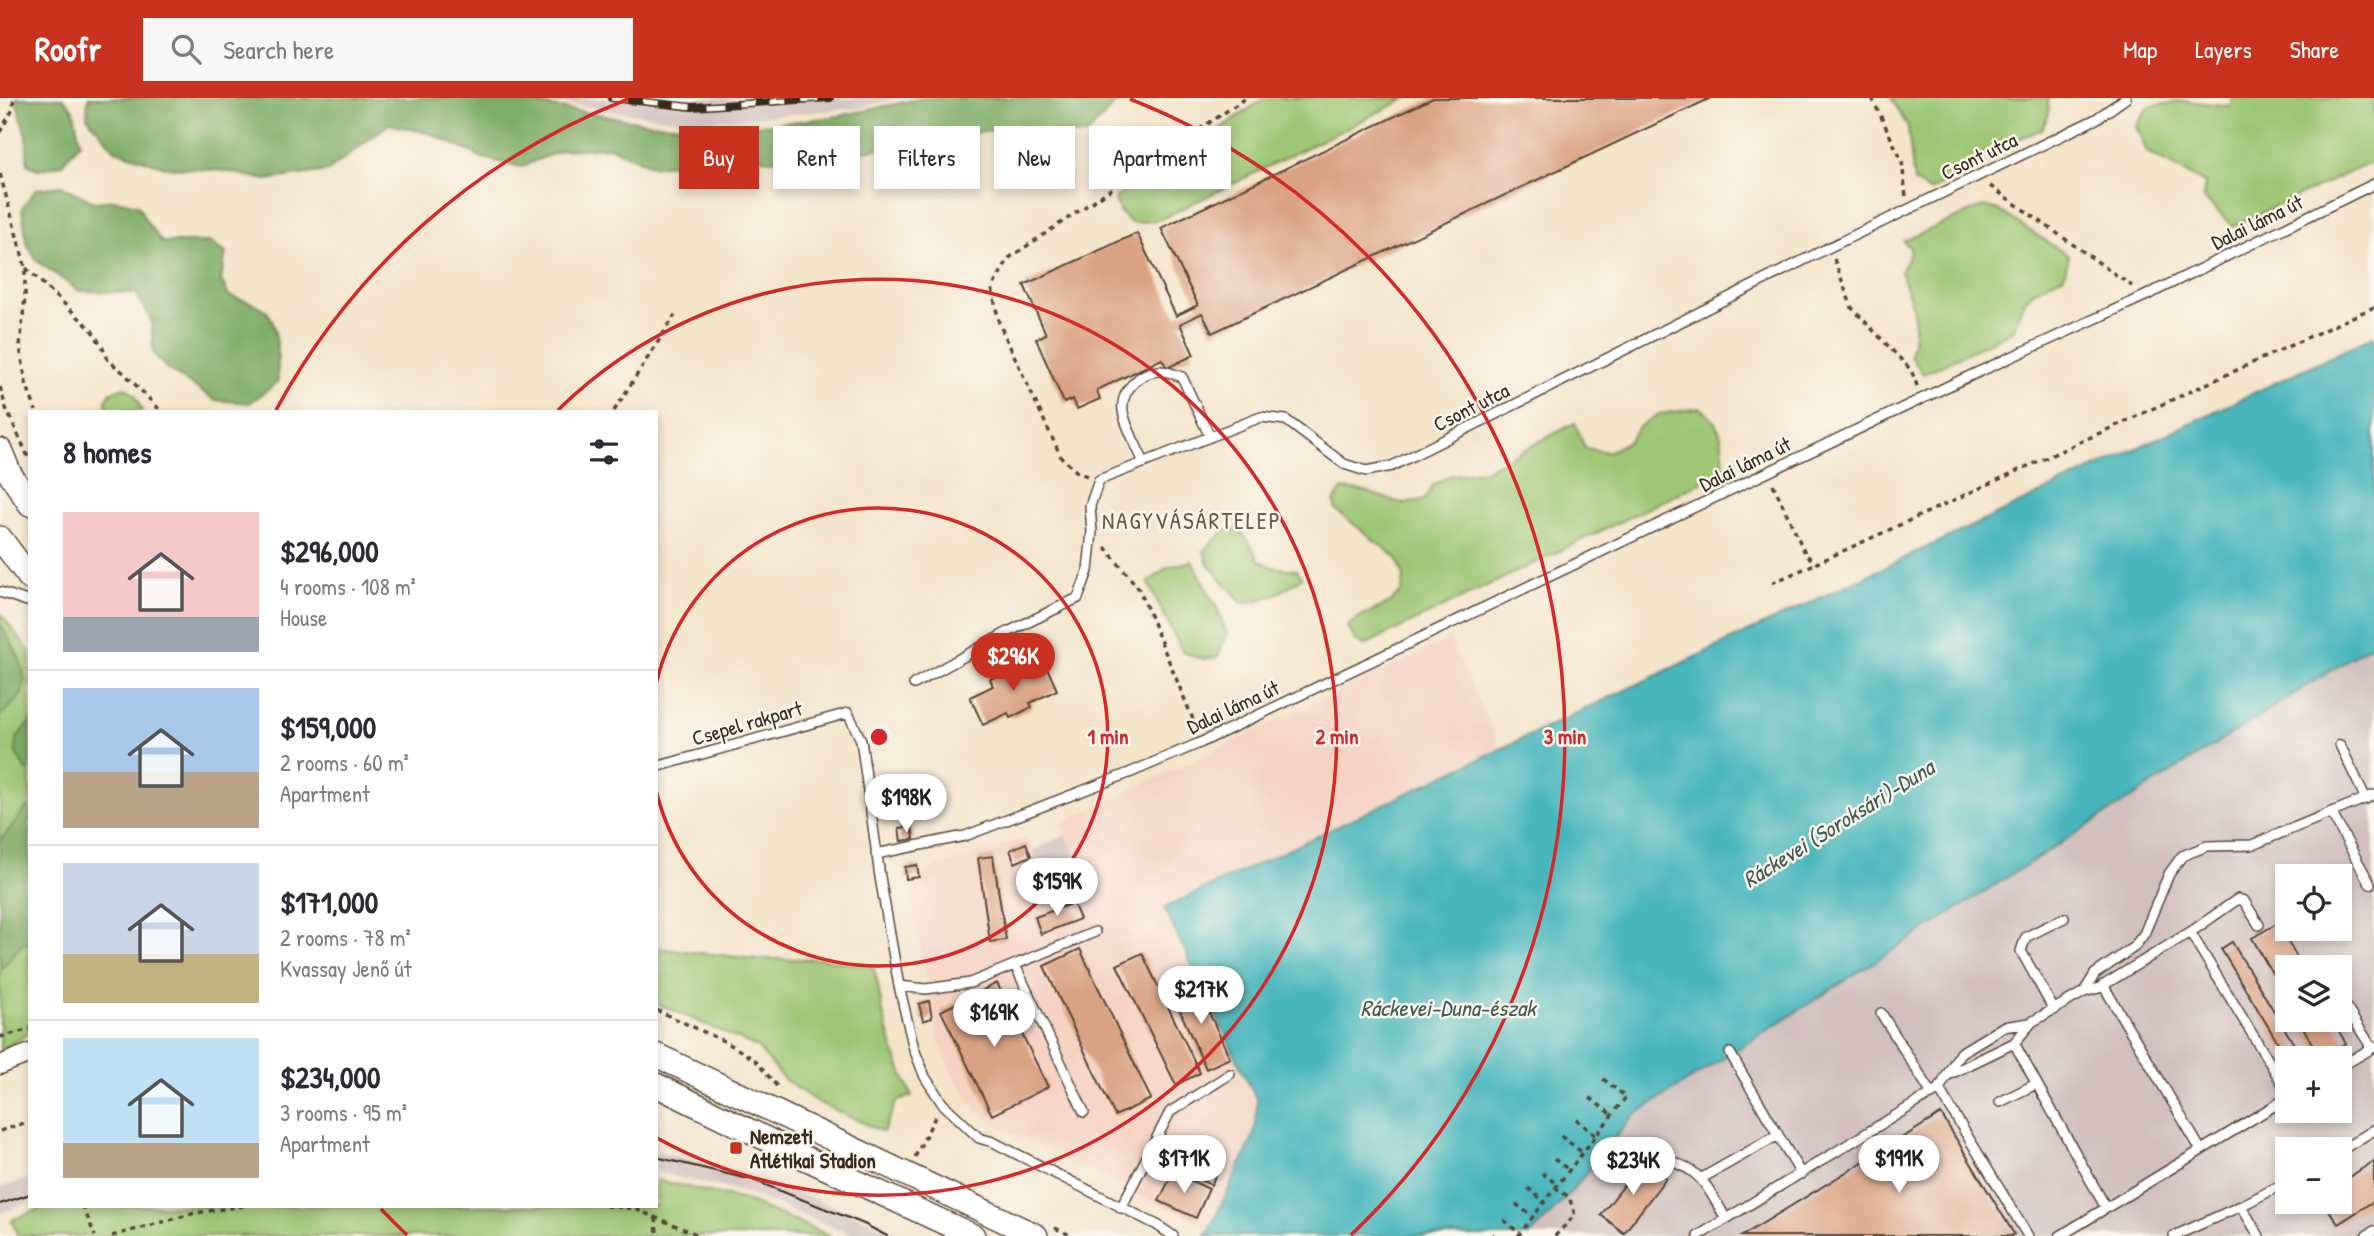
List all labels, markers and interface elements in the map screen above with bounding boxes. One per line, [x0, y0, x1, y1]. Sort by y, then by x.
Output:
search box [143, 18, 633, 81]
text: Roofr [35, 27, 101, 71]
icon: search [167, 30, 205, 68]
text: Search here [223, 32, 334, 67]
text: Map [2123, 33, 2157, 65]
text: Layers [2195, 33, 2252, 65]
text: Share [2290, 33, 2339, 65]
street label: Csont utca [1936, 125, 2022, 187]
chip: Buy [679, 126, 759, 189]
chip: Rent [773, 126, 860, 189]
chip: Filters [874, 126, 980, 189]
chip: New [994, 126, 1075, 189]
chip: Apartment [1089, 126, 1231, 189]
street label: Dalai láma út [2206, 187, 2308, 257]
street label: Csont utca [1428, 376, 1514, 438]
street label: Dalai láma út [1694, 429, 1796, 499]
text: 8 homes [63, 432, 151, 472]
icon: filters [585, 433, 623, 471]
district label: NAGYVÁSÁRTELEP [1102, 505, 1282, 536]
text: $296,000 [280, 531, 379, 571]
icon: home [119, 540, 203, 624]
text: 4 rooms · 108 m² [280, 571, 416, 602]
text: House [280, 602, 327, 633]
pin: $296K [964, 634, 1062, 693]
text: $296K [987, 640, 1039, 671]
street label: Dalai láma út [1182, 673, 1284, 741]
street label: Csepel rakpart [689, 693, 806, 753]
text: $159,000 [280, 707, 376, 747]
icon: home [119, 716, 203, 800]
text: 1 min [1088, 722, 1128, 751]
text: 2 min [1315, 722, 1359, 751]
text: 3 min [1544, 722, 1586, 751]
centre of rings [867, 725, 891, 749]
text: 2 rooms · 60 m² [280, 747, 409, 778]
water label: Ráckevei (Soroksári)-Duna [1736, 750, 1941, 894]
pin: $198K [857, 774, 955, 834]
text: Apartment [280, 778, 370, 809]
text: $198K [881, 781, 931, 812]
pin: $159K [1008, 858, 1106, 918]
map controls [2275, 864, 2352, 1214]
button: locate [2275, 864, 2352, 941]
text: $159K [1032, 865, 1082, 896]
text: $171,000 [280, 882, 378, 922]
icon: home [119, 891, 203, 975]
text: 2 rooms · 78 m² [280, 922, 411, 953]
text: Kvassay Jenő út [280, 953, 412, 984]
button: layers [2275, 955, 2352, 1032]
pin: $217K [1152, 967, 1250, 1026]
text: $217K [1174, 973, 1228, 1004]
pin: $169K [945, 990, 1043, 1049]
water label: Ráckevei-Duna-észak [1360, 992, 1538, 1023]
text: $169K [969, 996, 1019, 1027]
button: + [2275, 1046, 2352, 1123]
text: $234,000 [280, 1057, 380, 1097]
icon: home [119, 1066, 203, 1150]
text: 3 rooms · 95 m² [280, 1097, 407, 1128]
place label: Nemzeti Atlétikai Stadion [750, 1122, 876, 1175]
text: Apartment [280, 1128, 370, 1159]
pin: $171K [1135, 1136, 1233, 1195]
pin: $191K [1850, 1136, 1948, 1195]
button: − [2275, 1137, 2352, 1214]
pin: $234K [1584, 1138, 1682, 1197]
marker: Nemzeti Atlétikai Stadion [728, 1140, 744, 1156]
text: $171K [1158, 1142, 1210, 1173]
text: $191K [1875, 1142, 1923, 1173]
text: $234K [1606, 1144, 1660, 1175]

